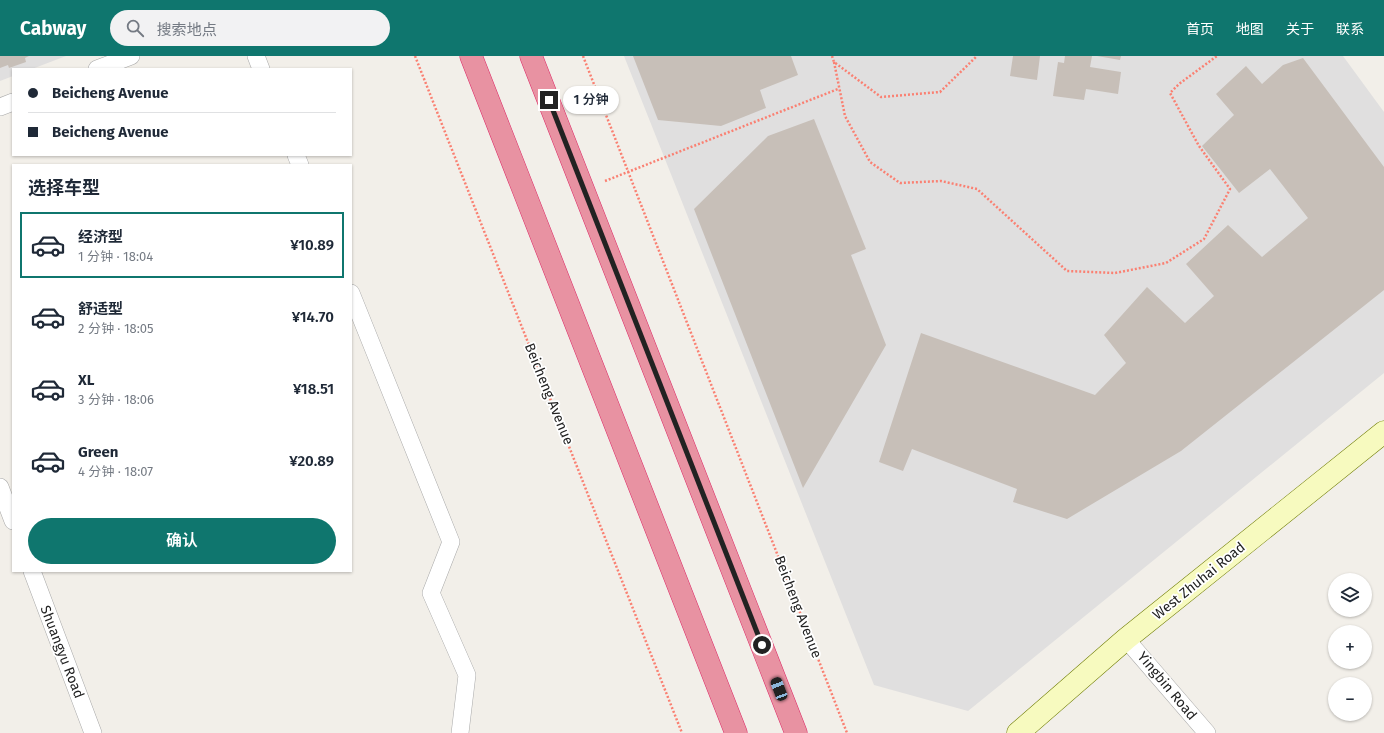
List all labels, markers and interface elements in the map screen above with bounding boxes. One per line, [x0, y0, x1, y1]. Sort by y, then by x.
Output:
search box [110, 10, 390, 46]
text: Cabway [20, 17, 86, 40]
icon: search [124, 17, 146, 39]
text: 搜索地点 [156, 21, 216, 39]
text: 首页 [1186, 21, 1214, 38]
text: 地图 [1236, 21, 1264, 38]
text: 关于 [1286, 21, 1314, 38]
text: 联系 [1336, 21, 1364, 38]
text: Beicheng Avenue [52, 84, 169, 102]
callout: 1 分钟 [563, 86, 619, 114]
route end [540, 91, 558, 109]
text: 1 分钟 [573, 92, 609, 107]
text: Beicheng Avenue [52, 123, 169, 141]
text: 选择车型 [28, 177, 100, 199]
icon: car [30, 227, 66, 263]
text: 经济型 [78, 228, 123, 246]
text: ¥10.89 [290, 236, 334, 254]
text: 1 分钟 · 18:04 [78, 249, 153, 264]
icon: car [30, 299, 66, 335]
text: 舒适型 [78, 300, 123, 318]
text: ¥14.70 [292, 308, 334, 326]
text: 2 分钟 · 18:05 [78, 321, 154, 336]
street label: Beicheng Avenue [521, 341, 577, 447]
icon: car [30, 371, 66, 407]
text: XL [78, 371, 94, 389]
text: ¥18.51 [293, 380, 334, 398]
text: 3 分钟 · 18:06 [78, 392, 154, 407]
icon: car [30, 443, 66, 479]
text: Green [78, 443, 118, 461]
text: ¥20.89 [289, 452, 334, 470]
text: 4 分钟 · 18:07 [78, 464, 153, 479]
button: 确认 [28, 518, 336, 564]
street label: West Zhuhai Road [1149, 539, 1249, 623]
street label: Beicheng Avenue [771, 553, 825, 661]
map controls [1328, 573, 1372, 721]
button: layers [1328, 573, 1372, 617]
street label: Shuangyu Road [36, 603, 88, 701]
button: + [1328, 625, 1372, 669]
route start [753, 636, 771, 654]
street label: Yingbin Road [1134, 649, 1200, 723]
car [769, 676, 789, 702]
button: − [1328, 677, 1372, 721]

